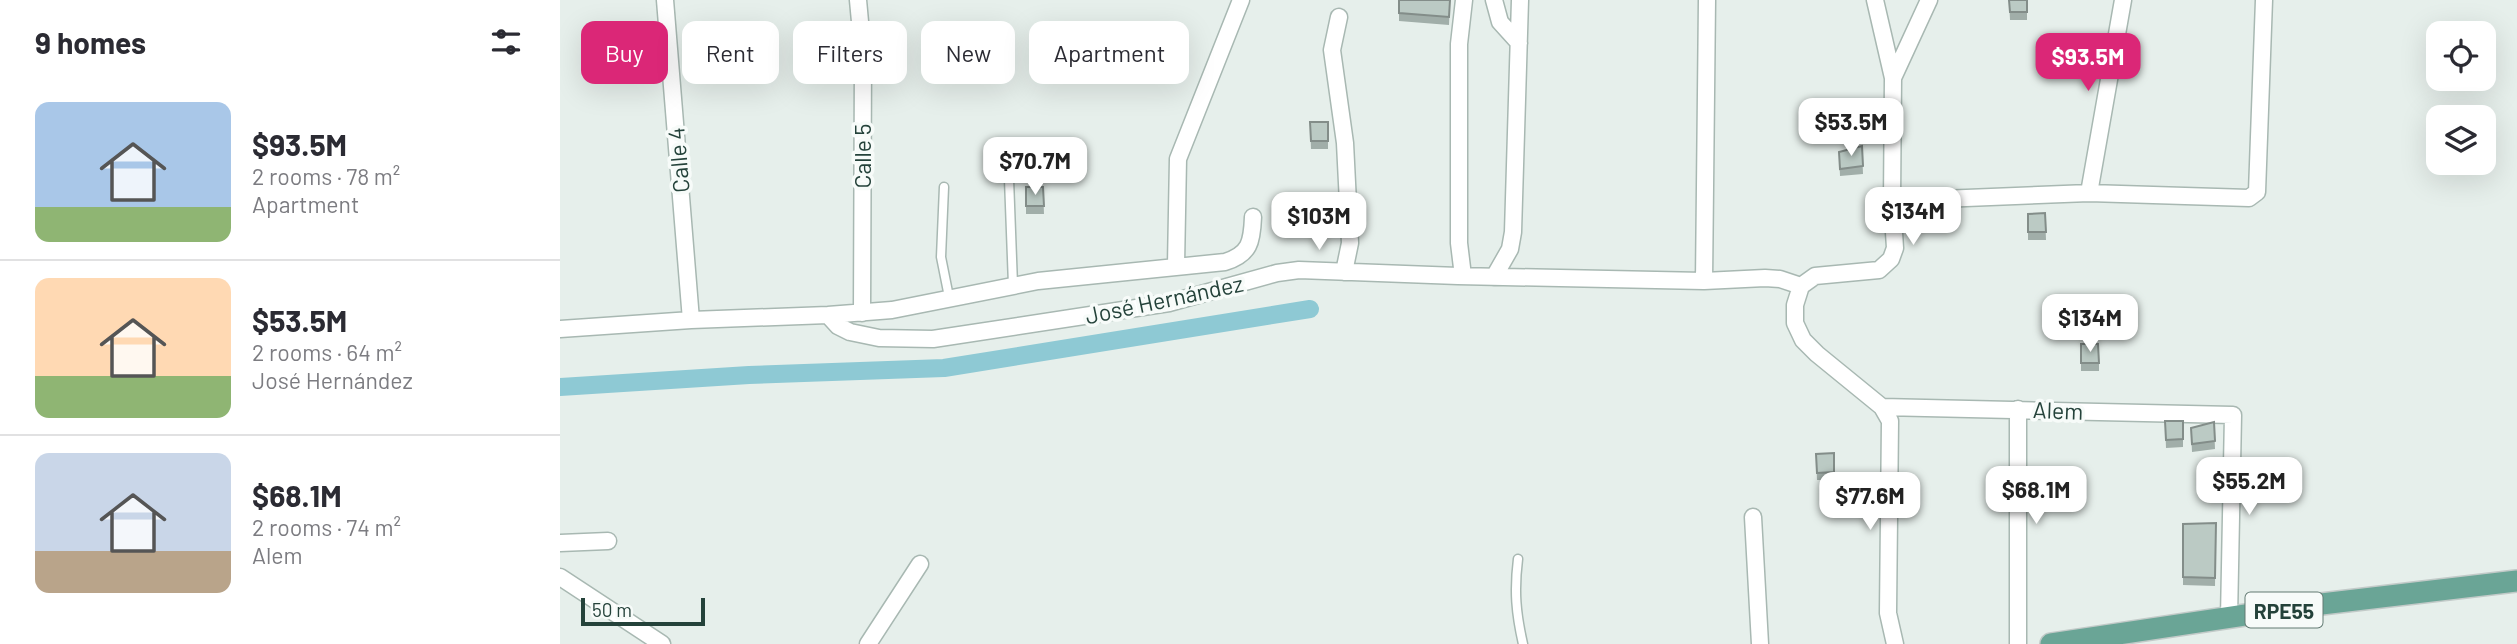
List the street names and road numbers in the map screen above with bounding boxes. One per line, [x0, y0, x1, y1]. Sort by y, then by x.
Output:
street label: Calle 5 [848, 124, 876, 188]
street label: Calle 4 [661, 126, 695, 194]
street label: José Hernández [1082, 269, 1246, 329]
street label: Alem [2032, 395, 2084, 425]
road number: RPE55 [2246, 592, 2322, 628]

